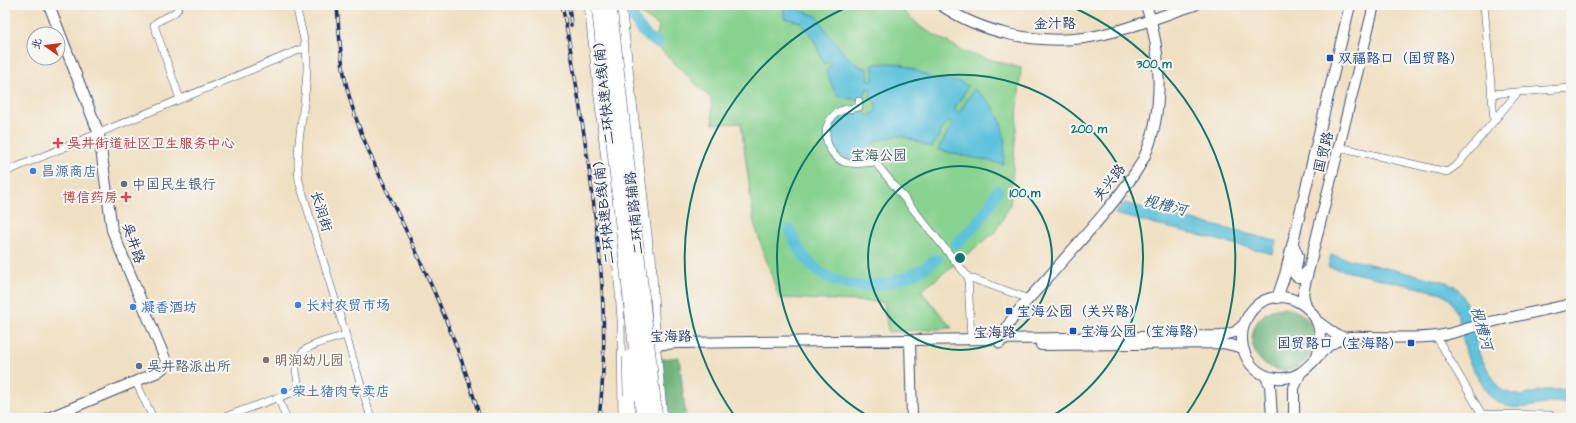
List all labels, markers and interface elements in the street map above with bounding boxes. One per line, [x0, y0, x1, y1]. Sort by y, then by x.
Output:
street label: 金汁路 [1034, 14, 1076, 34]
north arrow [26, 26, 66, 66]
text: 北 [28, 37, 45, 51]
street label: 二环快速A线(南) [590, 42, 620, 146]
place label: 双福路口（国贸路） [1338, 49, 1464, 69]
marker: 双福路口（国贸路） [1325, 53, 1335, 63]
text: 300 m [1135, 56, 1172, 73]
text: 200 m [1070, 121, 1108, 138]
street label: 国贸路 [1309, 129, 1339, 175]
place label: 吴井街道社区卫生服务中心 [67, 134, 235, 154]
marker: 吴井街道社区卫生服务中心 [52, 137, 64, 149]
park label: 宝海公园 [851, 146, 907, 166]
street label: 关兴路 [1089, 160, 1131, 205]
street label: 二环快速B线(南) [590, 161, 620, 265]
place label: 昌源商店 [41, 162, 97, 182]
marker: 昌源商店 [28, 166, 38, 176]
street label: 二环南路辅路 [621, 170, 649, 256]
place label: 中国民生银行 [132, 175, 216, 195]
marker: 中国民生银行 [119, 179, 129, 189]
text: 100 m [1010, 185, 1041, 202]
place label: 博信药房 [62, 188, 118, 208]
street label: 长润街 [305, 188, 337, 234]
water label: 枧槽河 [1140, 190, 1192, 222]
marker: 博信药房 [121, 192, 131, 202]
street label: 吴井路 [117, 220, 149, 266]
centre of rings [953, 251, 967, 265]
place label: 长村农贸市场 [306, 296, 390, 316]
place label: 凝香酒坊 [141, 298, 197, 318]
marker: 长村农贸市场 [293, 300, 303, 310]
marker: 凝香酒坊 [128, 302, 138, 312]
place label: 宝海公园（关兴路） [1017, 302, 1143, 322]
water label: 枧槽河 [1465, 304, 1499, 356]
marker: 宝海公园（关兴路） [1004, 306, 1014, 316]
place label: 宝海公园（宝海路） [1081, 322, 1207, 342]
street label: 宝海路 [974, 323, 1016, 343]
marker: 宝海公园（宝海路） [1068, 326, 1078, 336]
street label: 宝海路 [650, 327, 692, 347]
place label: 国贸路口（宝海路） [1277, 334, 1403, 354]
marker: 国贸路口（宝海路） [1406, 338, 1416, 348]
place label: 明润幼儿园 [274, 351, 344, 371]
marker: 明润幼儿园 [261, 355, 271, 365]
place label: 吴井路派出所 [147, 357, 231, 377]
marker: 吴井路派出所 [134, 361, 144, 371]
place label: 荣土猪肉专卖店 [292, 382, 390, 402]
marker: 荣土猪肉专卖店 [279, 386, 289, 396]

